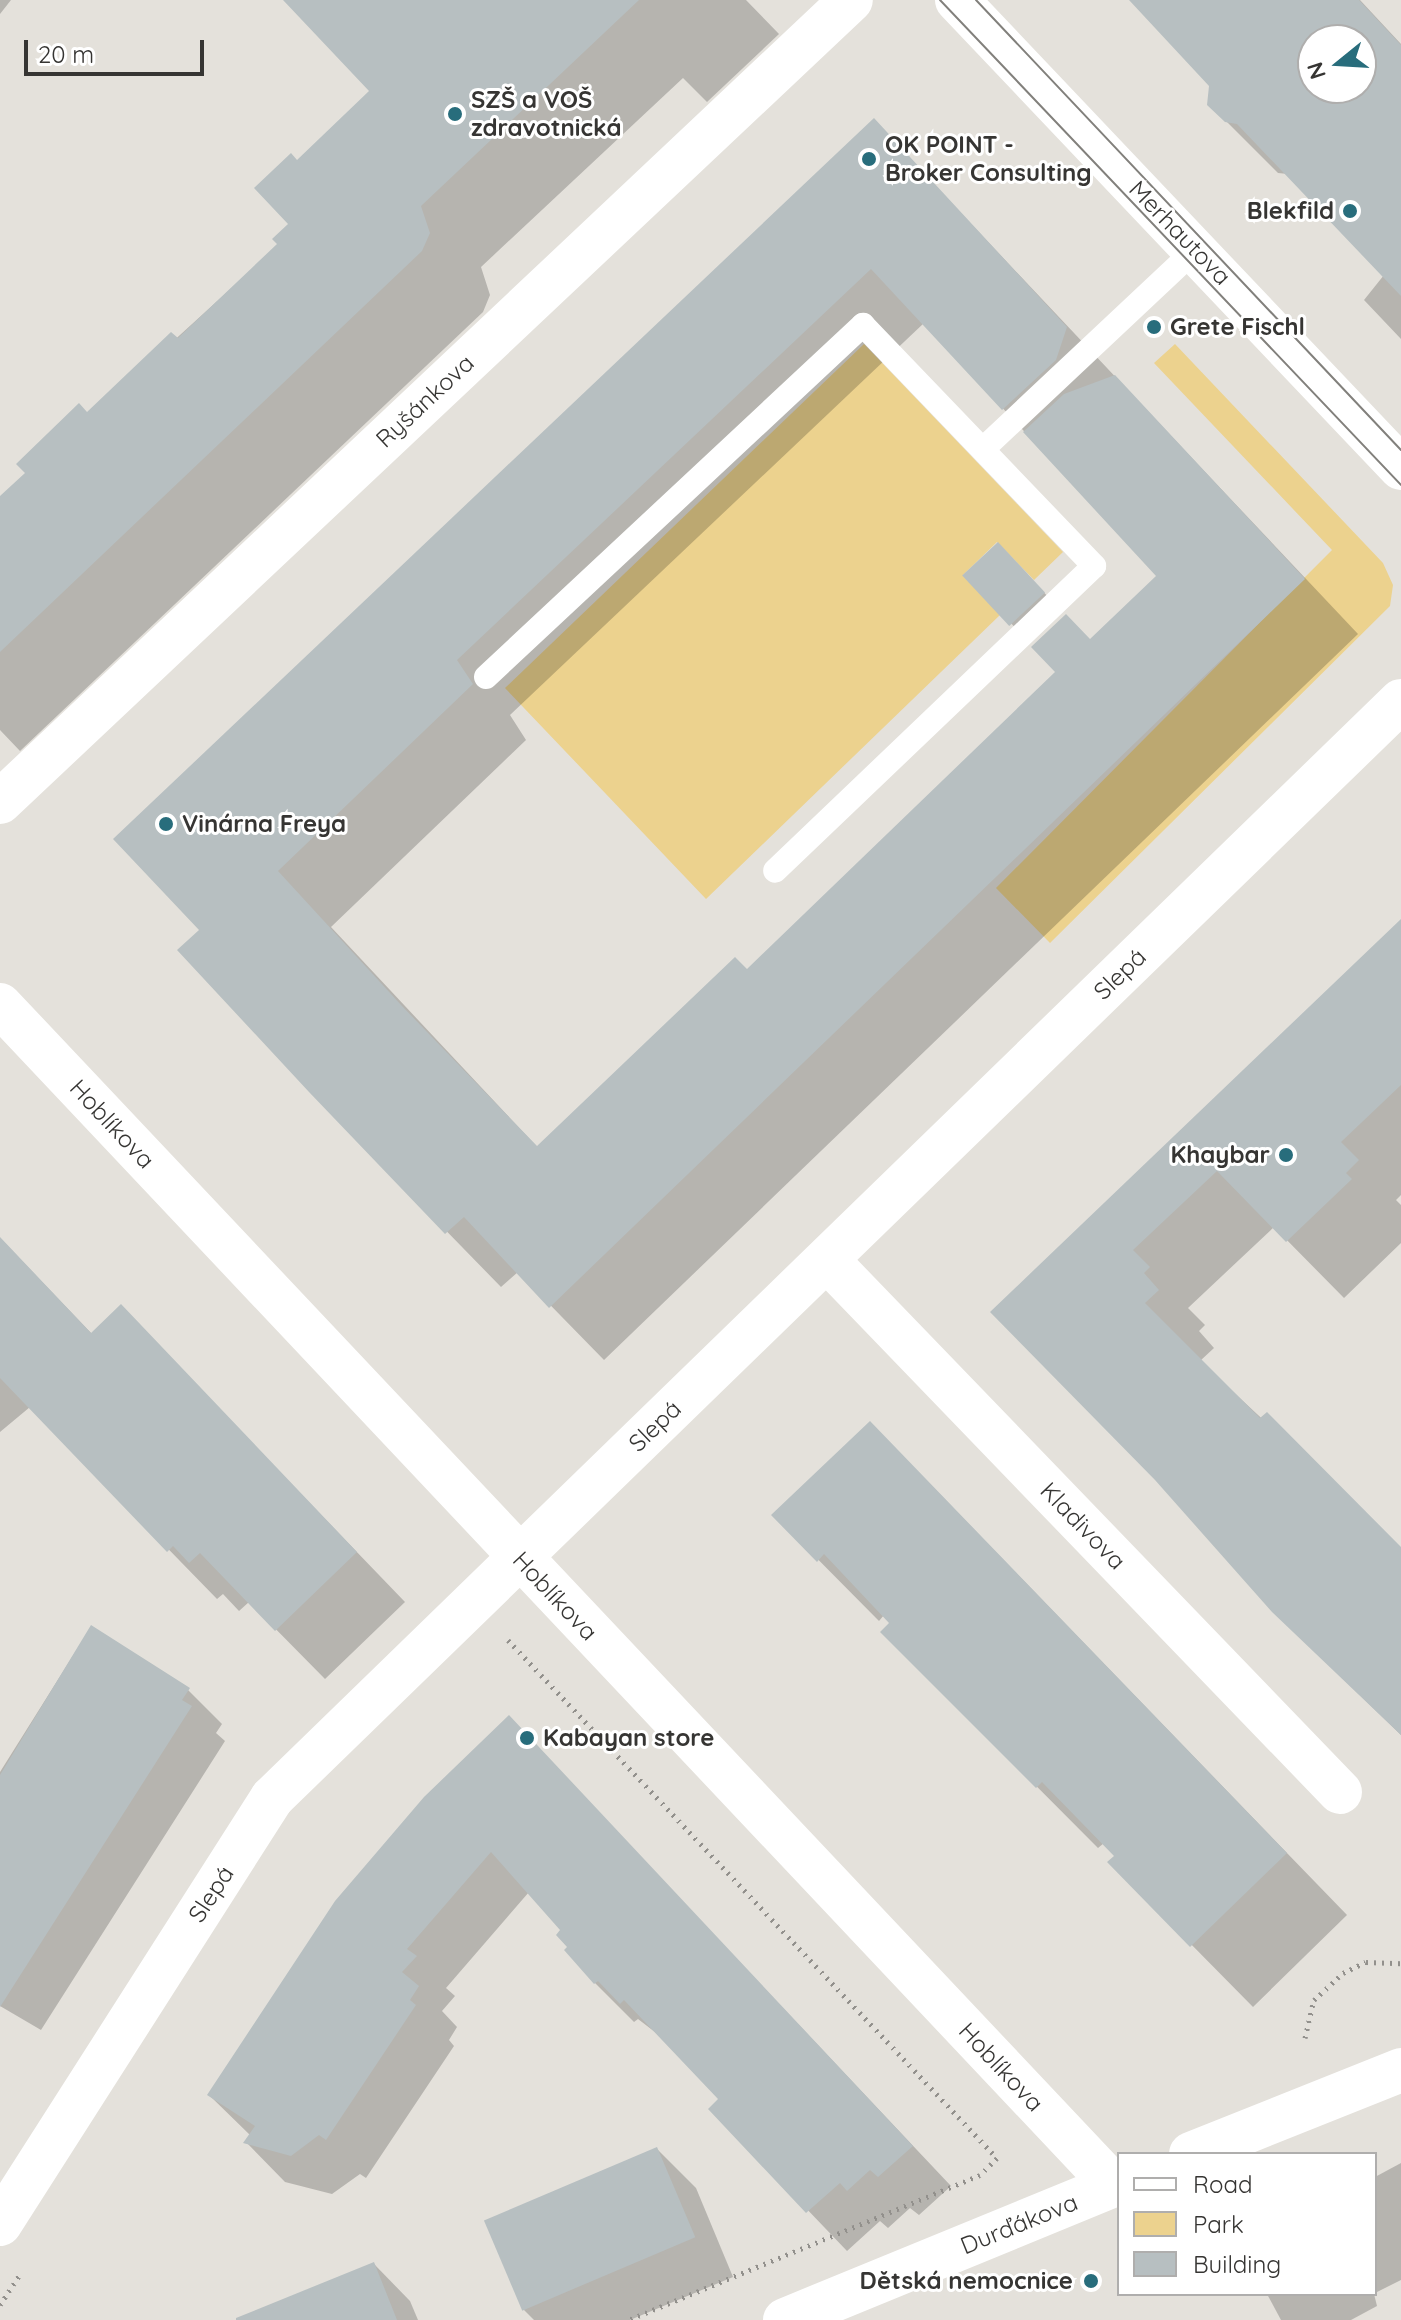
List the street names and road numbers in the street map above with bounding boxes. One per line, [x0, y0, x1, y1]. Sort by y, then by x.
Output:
street label: Merhautova [1123, 175, 1237, 291]
street label: Ryšánkova [370, 348, 480, 454]
street label: Slepá [1088, 942, 1152, 1006]
street label: Hoblíkova [64, 1074, 160, 1174]
street label: Slepá [623, 1394, 687, 1458]
street label: Kladivova [1034, 1476, 1132, 1576]
street label: Hoblíkova [507, 1546, 603, 1646]
street label: Slepá [182, 1860, 240, 1928]
street label: Hoblíkova [953, 2017, 1049, 2117]
street label: Durďákova [956, 2187, 1082, 2261]

